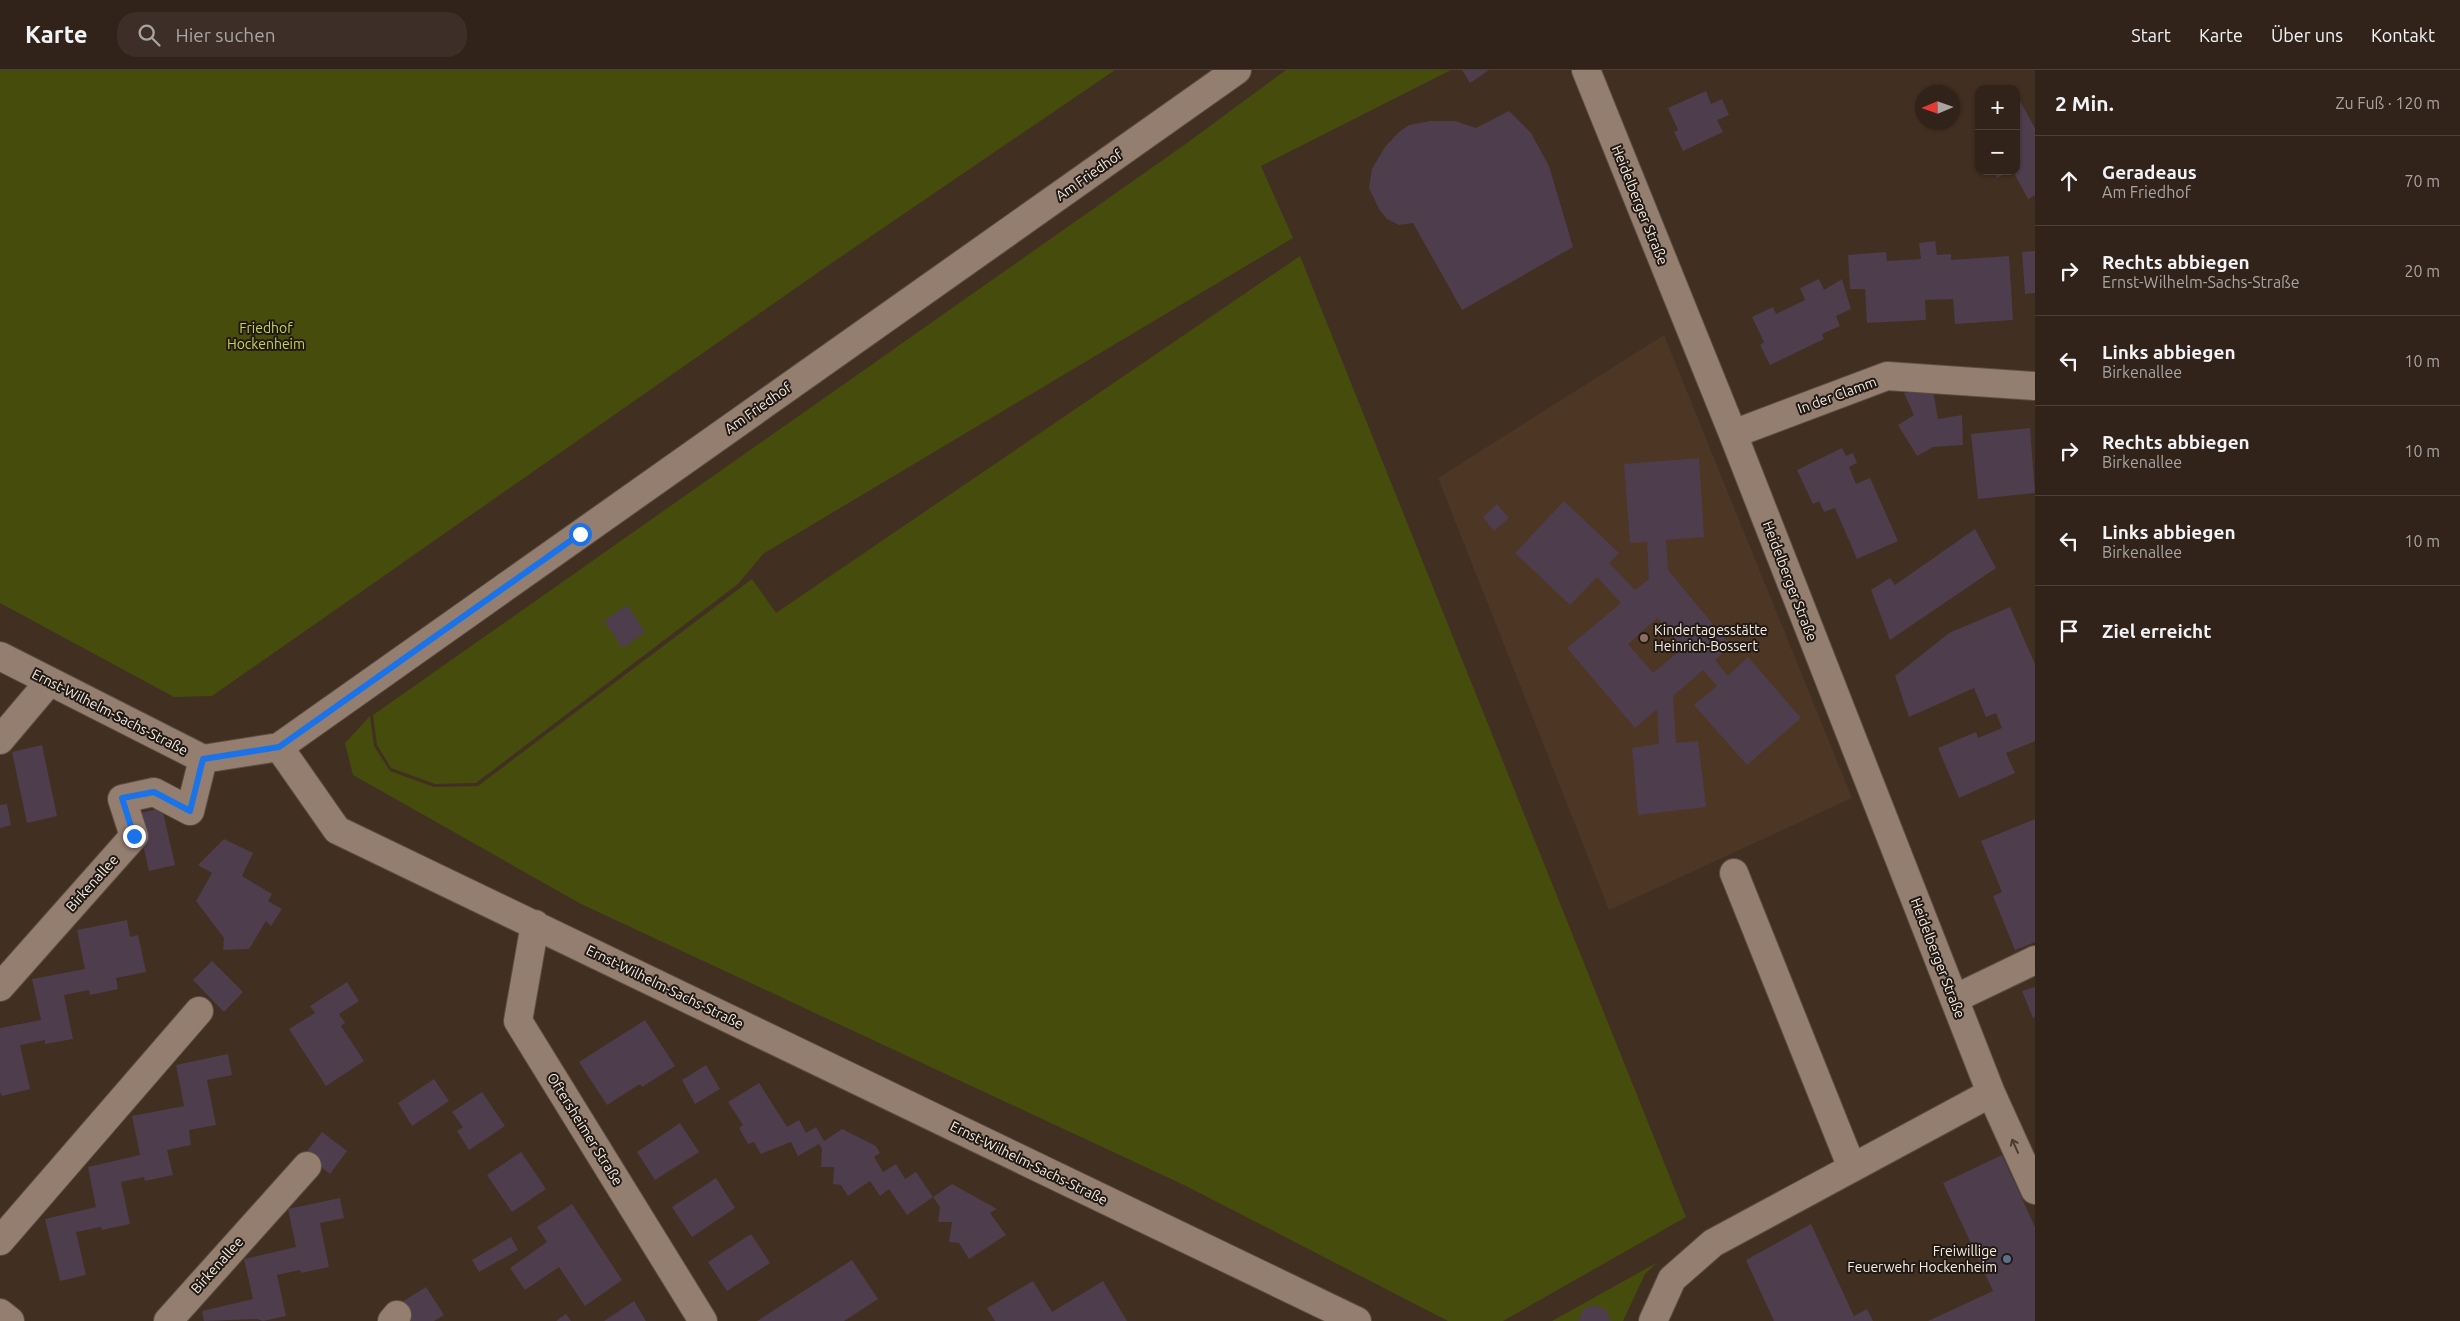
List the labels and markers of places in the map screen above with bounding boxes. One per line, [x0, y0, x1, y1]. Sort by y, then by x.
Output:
place label: Kindertagesstätte Heinrich-Bossert [1654, 622, 1767, 654]
marker: Kindertagesstätte Heinrich-Bossert [1638, 632, 1650, 644]
place label: Freiwillige Feuerwehr Hockenheim [1847, 1243, 1997, 1275]
marker: Freiwillige Feuerwehr Hockenheim [2001, 1253, 2013, 1265]

